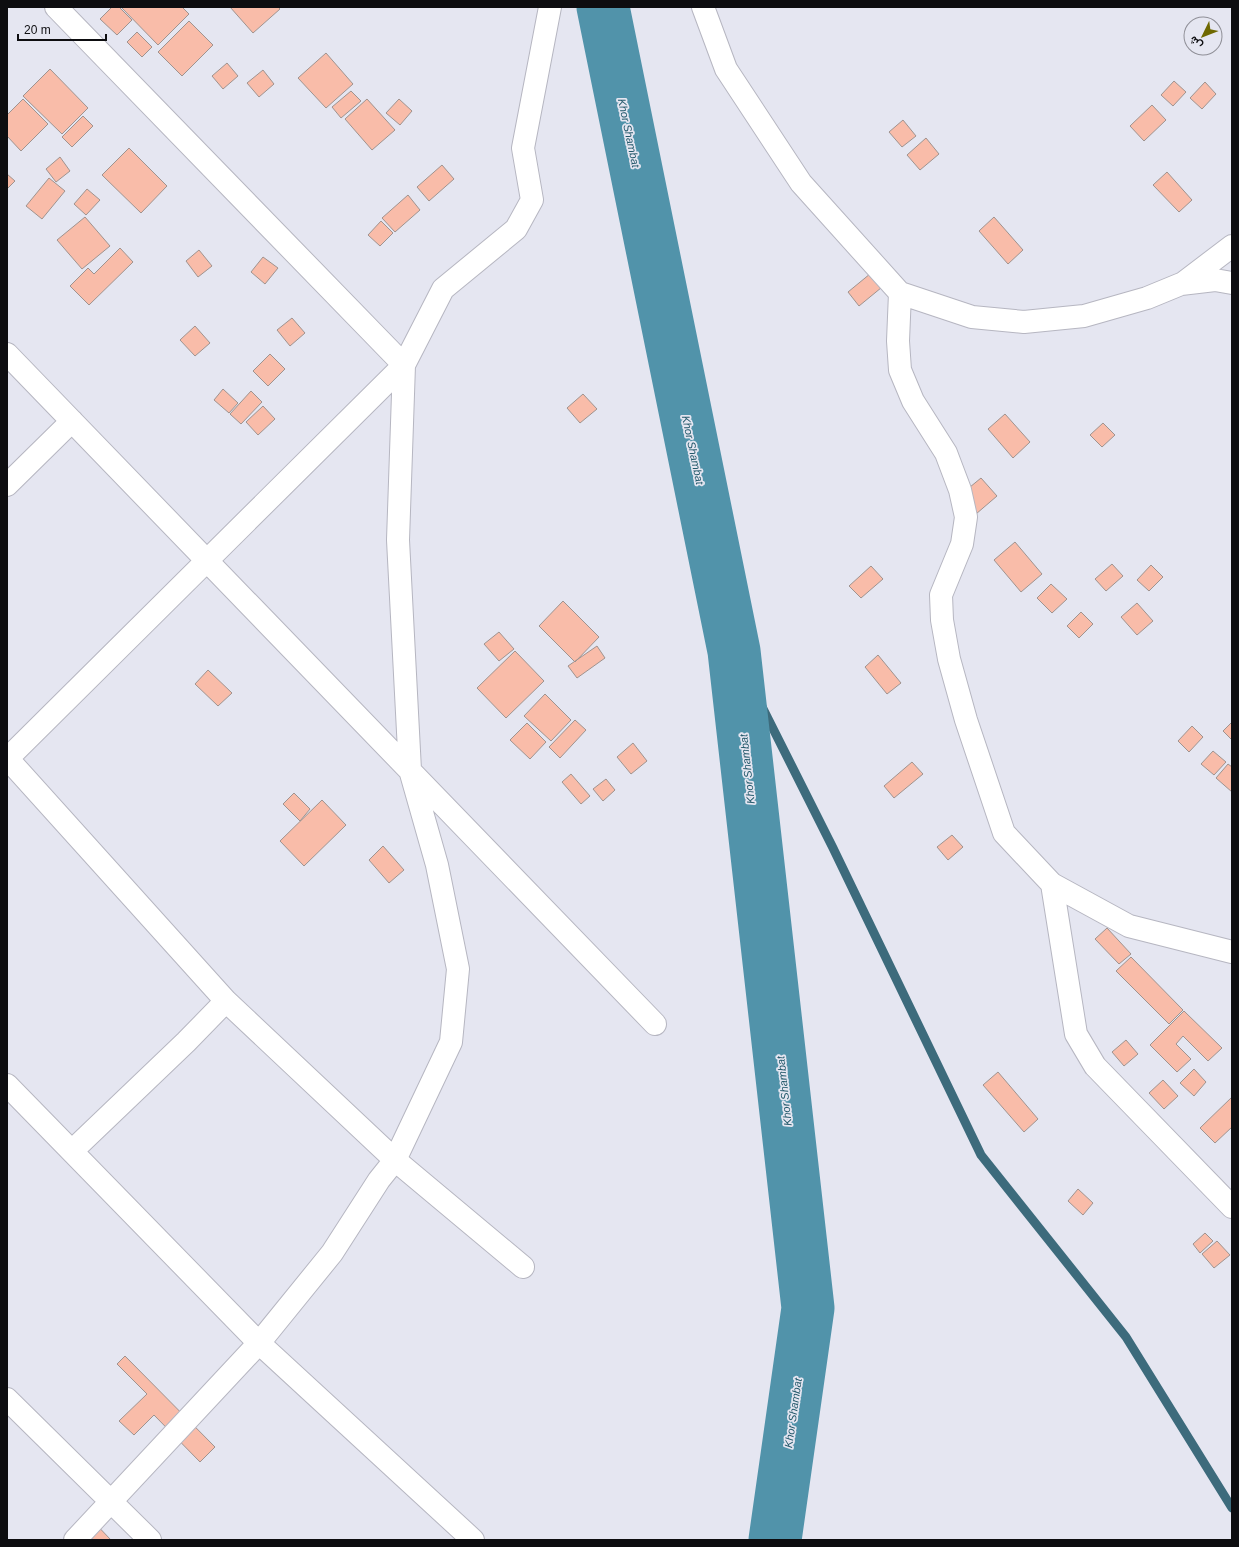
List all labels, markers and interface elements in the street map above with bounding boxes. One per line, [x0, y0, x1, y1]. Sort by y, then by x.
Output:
scale bar [18, 16, 106, 42]
north arrow [1183, 16, 1223, 56]
text: 20 m [24, 23, 51, 37]
text: ش [1187, 33, 1205, 52]
water label: Khor Shambat [616, 97, 642, 170]
water label: Khor Shambat [680, 414, 706, 487]
water label: Khor Shambat [737, 732, 757, 805]
water label: Khor Shambat [774, 1054, 794, 1127]
water label: Khor Shambat [782, 1376, 804, 1449]

